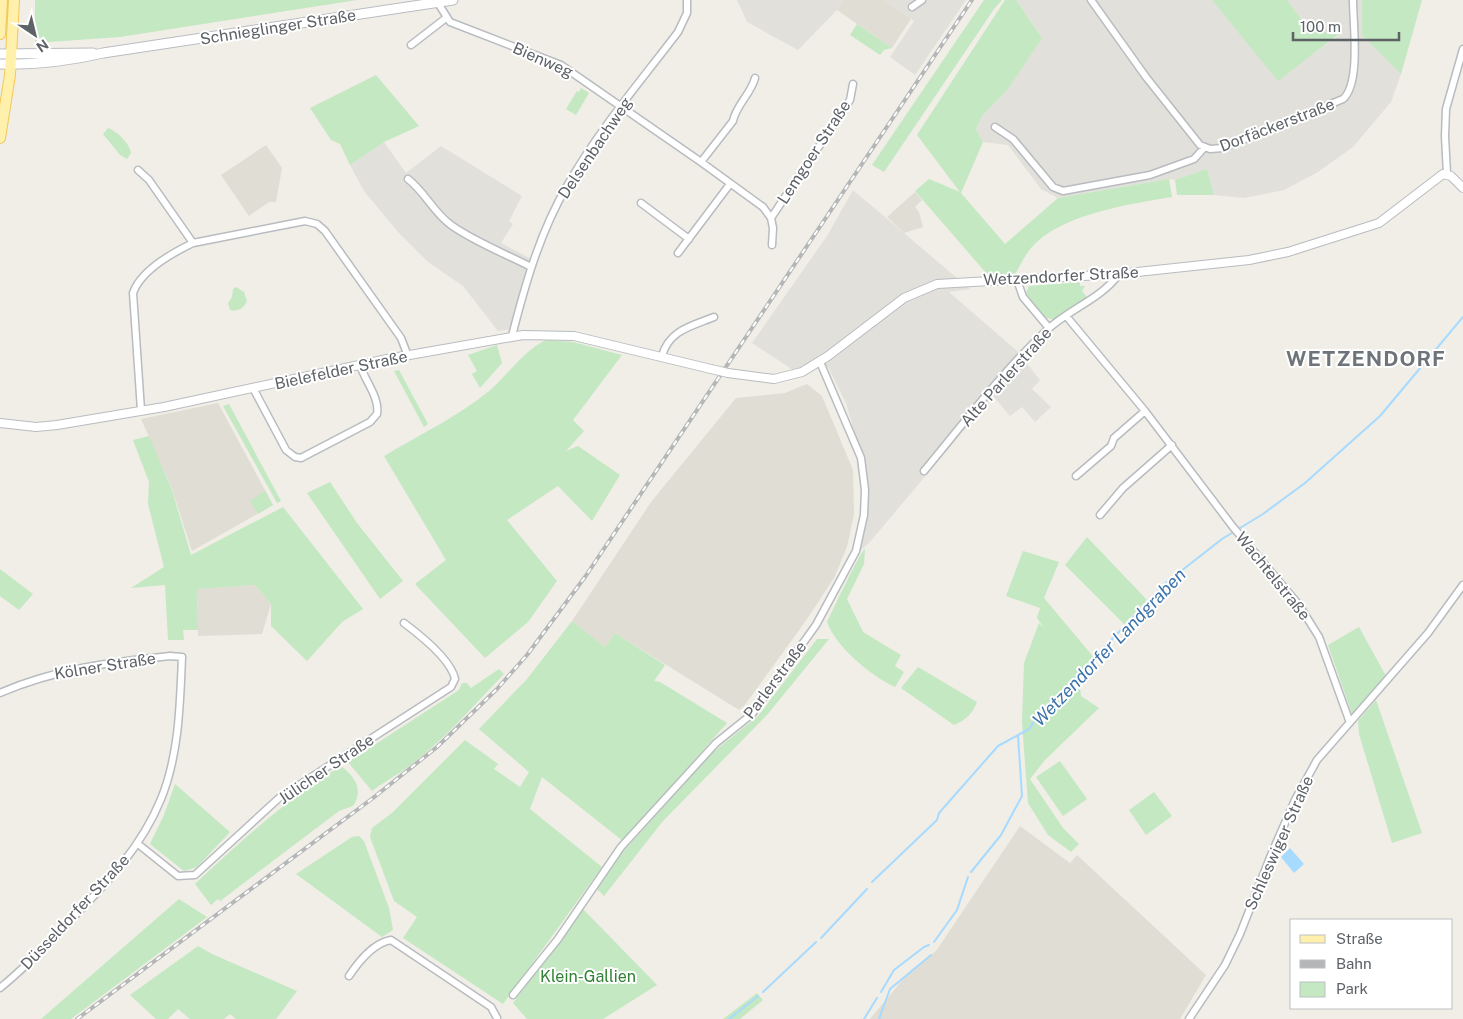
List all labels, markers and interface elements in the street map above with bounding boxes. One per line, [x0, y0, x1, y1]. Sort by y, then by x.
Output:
street label: Schnieglinger Straße [199, 5, 357, 49]
north arrow [10, 10, 60, 60]
scale bar [1293, 10, 1399, 42]
text: 100 m [1300, 18, 1341, 35]
text: N [33, 36, 52, 55]
street label: Bienweg [510, 38, 576, 82]
street label: Delsenbachweg [554, 94, 636, 202]
street label: Dorfäckerstraße [1217, 94, 1337, 156]
street label: Lemgoer Straße [773, 97, 855, 207]
street label: Wetzendorfer Straße [983, 262, 1139, 290]
street label: Alte Parlerstraße [957, 324, 1055, 430]
district label: WETZENDORF [1286, 346, 1446, 371]
street label: Bielefelder Straße [273, 347, 409, 393]
street label: Wachtelstraße [1232, 528, 1314, 624]
water label: Wetzendorfer Landgraben [1028, 564, 1190, 730]
street label: Parlerstraße [740, 637, 810, 723]
street label: Kölner Straße [53, 649, 157, 683]
street label: Jülicher Straße [275, 730, 377, 808]
street label: Schleswiger Straße [1241, 773, 1317, 913]
street label: Düsseldorfer Straße [17, 851, 133, 973]
legend [1290, 919, 1453, 1009]
text: Straße [1336, 930, 1383, 947]
text: Bahn [1336, 955, 1372, 972]
park label: Klein-Gallien [540, 967, 636, 986]
text: Park [1336, 980, 1368, 997]

